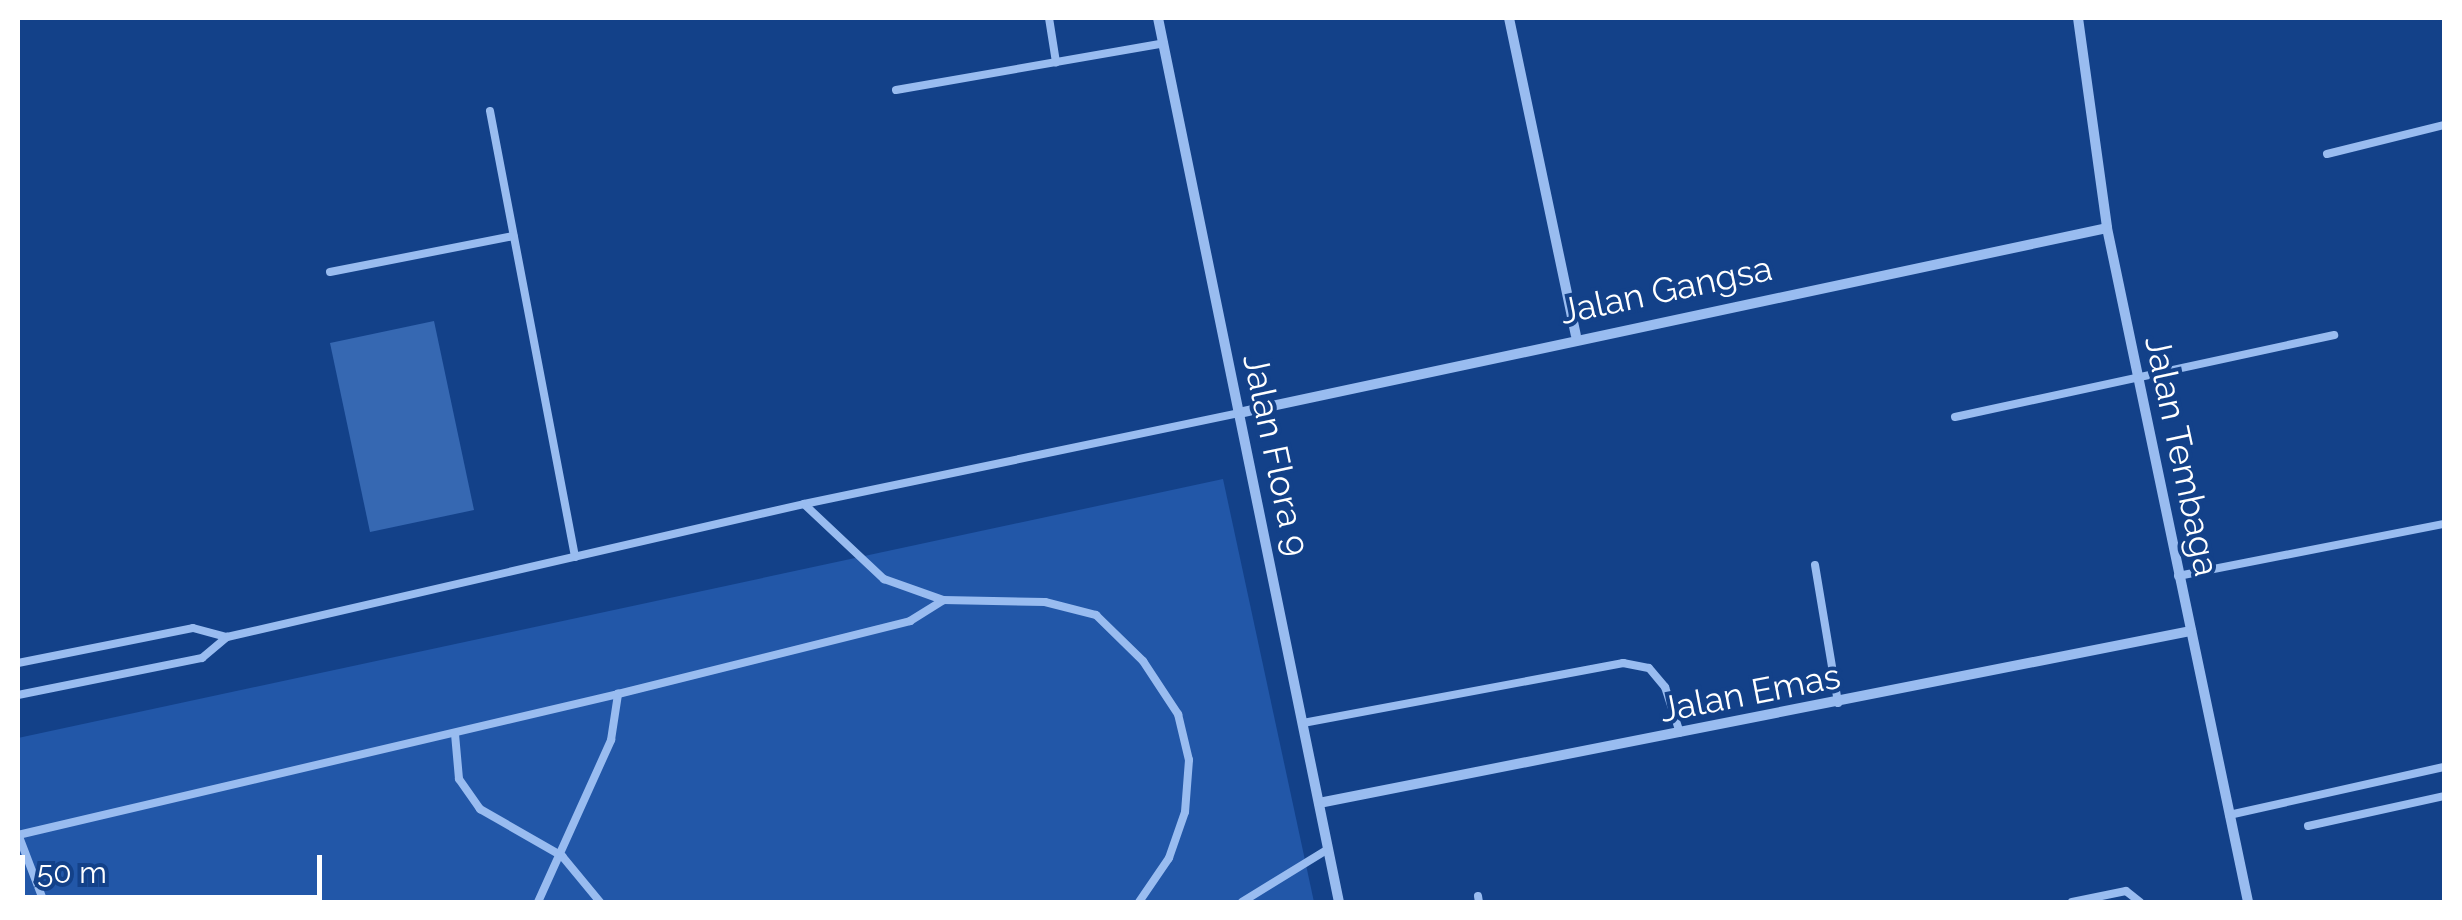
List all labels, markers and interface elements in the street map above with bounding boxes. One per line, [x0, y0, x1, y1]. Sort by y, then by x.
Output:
street label: Jalan Gangsa [1556, 247, 1776, 333]
street label: Jalan Tembaga [2136, 332, 2228, 580]
street label: Jalan Flora 9 [1234, 350, 1318, 560]
street label: Jalan Emas [1656, 655, 1844, 731]
scale bar [25, 835, 328, 897]
text: 50 m [37, 855, 107, 890]

